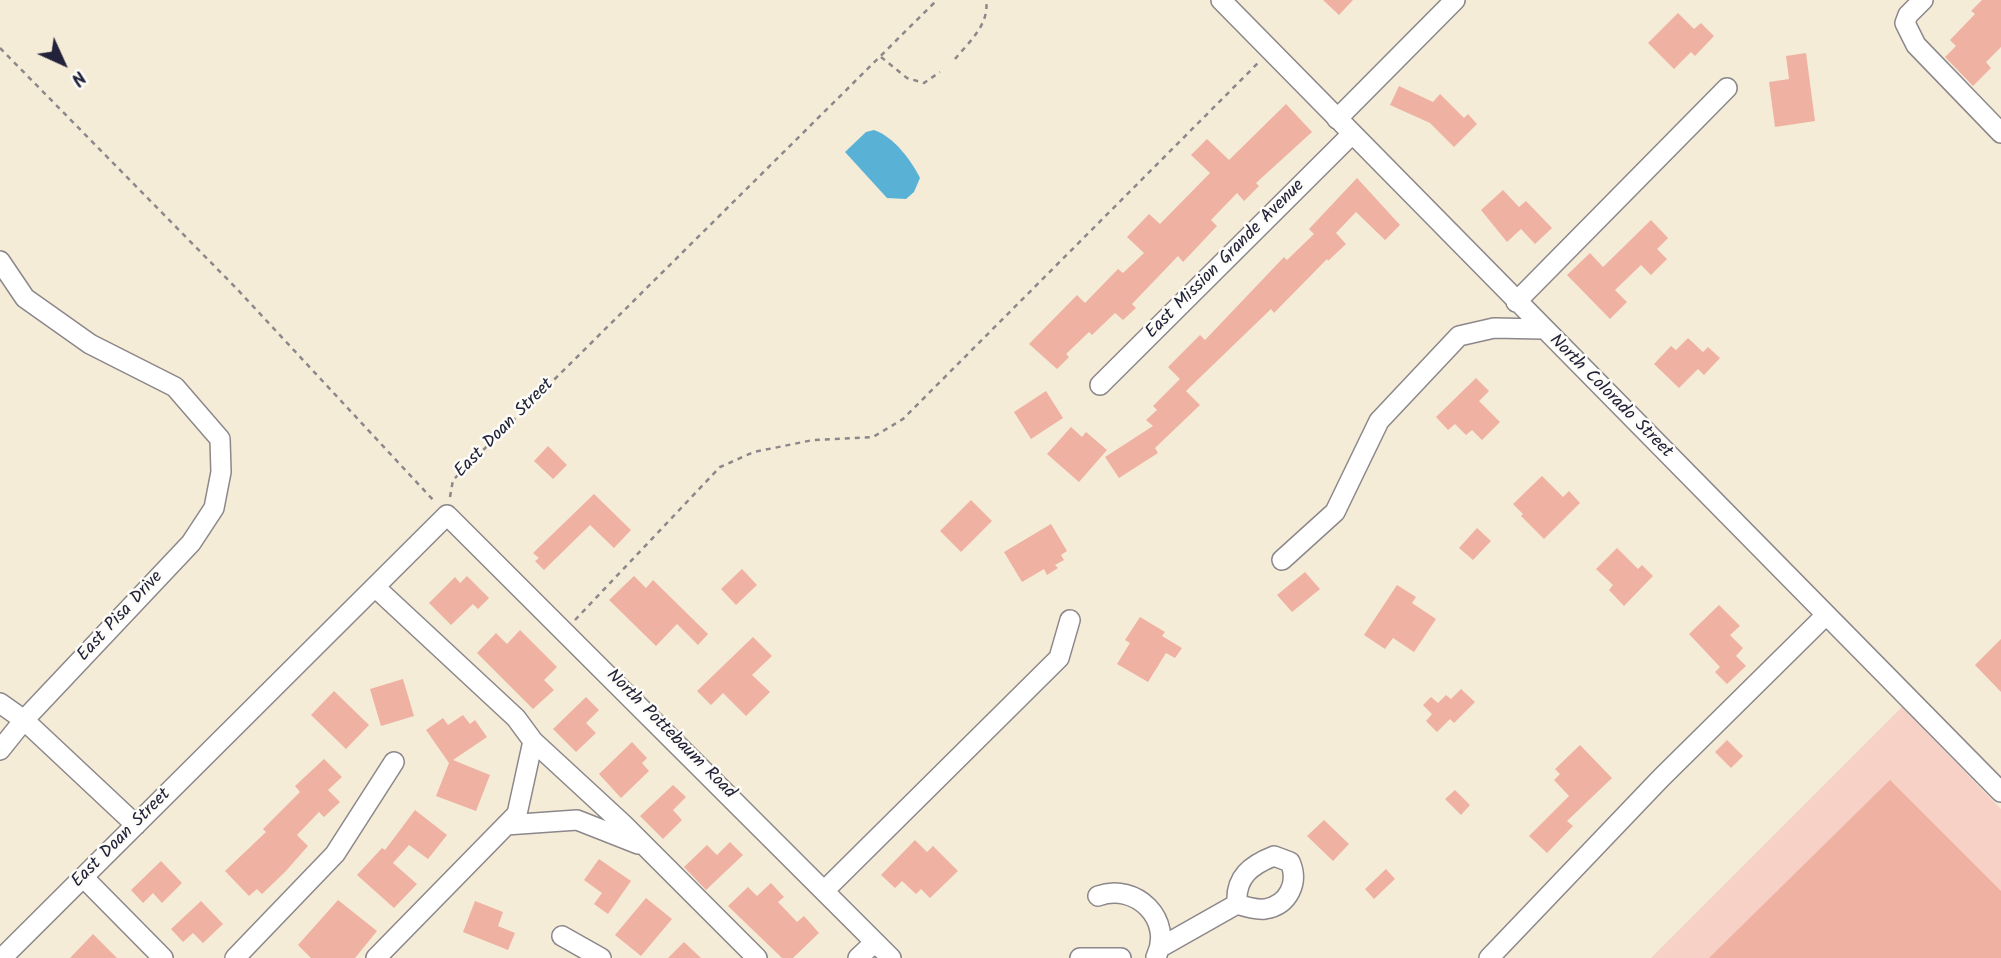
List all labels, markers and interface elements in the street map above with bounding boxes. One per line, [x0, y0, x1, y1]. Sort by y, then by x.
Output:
north arrow [28, 28, 98, 98]
text: N [63, 63, 93, 93]
street label: East Mission Grande Avenue [1142, 176, 1310, 344]
street label: North Colorado Street [1544, 331, 1676, 463]
street label: East Doan Street [451, 375, 559, 483]
street label: East Pisa Drive [74, 567, 168, 667]
street label: North Pottebaum Road [601, 666, 739, 804]
street label: East Doan Street [68, 785, 176, 893]

